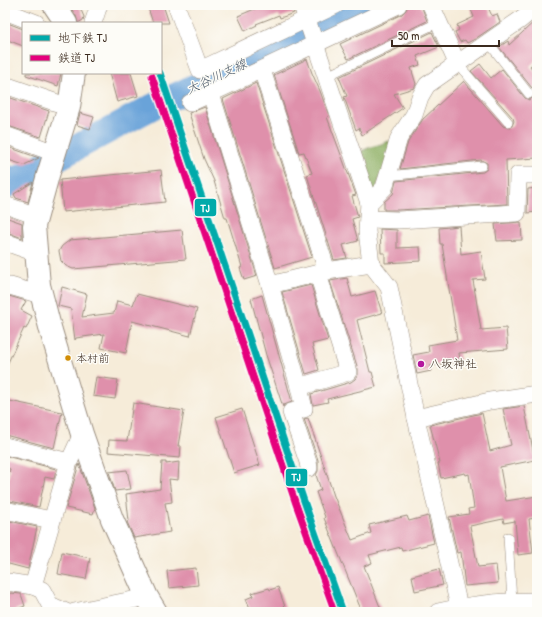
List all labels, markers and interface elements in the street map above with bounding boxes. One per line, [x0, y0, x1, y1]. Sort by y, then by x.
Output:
legend [22, 22, 162, 74]
scale bar [392, 22, 499, 48]
text: 50 m [398, 27, 419, 44]
text: 地下鉄 TJ [58, 29, 107, 46]
text: 鉄道 TJ [58, 49, 95, 66]
water label: 大谷川支線 [183, 54, 250, 98]
line badge: TJ [194, 198, 217, 217]
text: TJ [199, 201, 210, 215]
place label: 本村前 [76, 351, 109, 365]
marker: 本村前 [63, 353, 73, 363]
place label: 八坂神社 [429, 355, 477, 372]
marker: 八坂神社 [416, 359, 426, 369]
line badge: TJ [285, 468, 308, 487]
text: TJ [290, 470, 301, 484]

